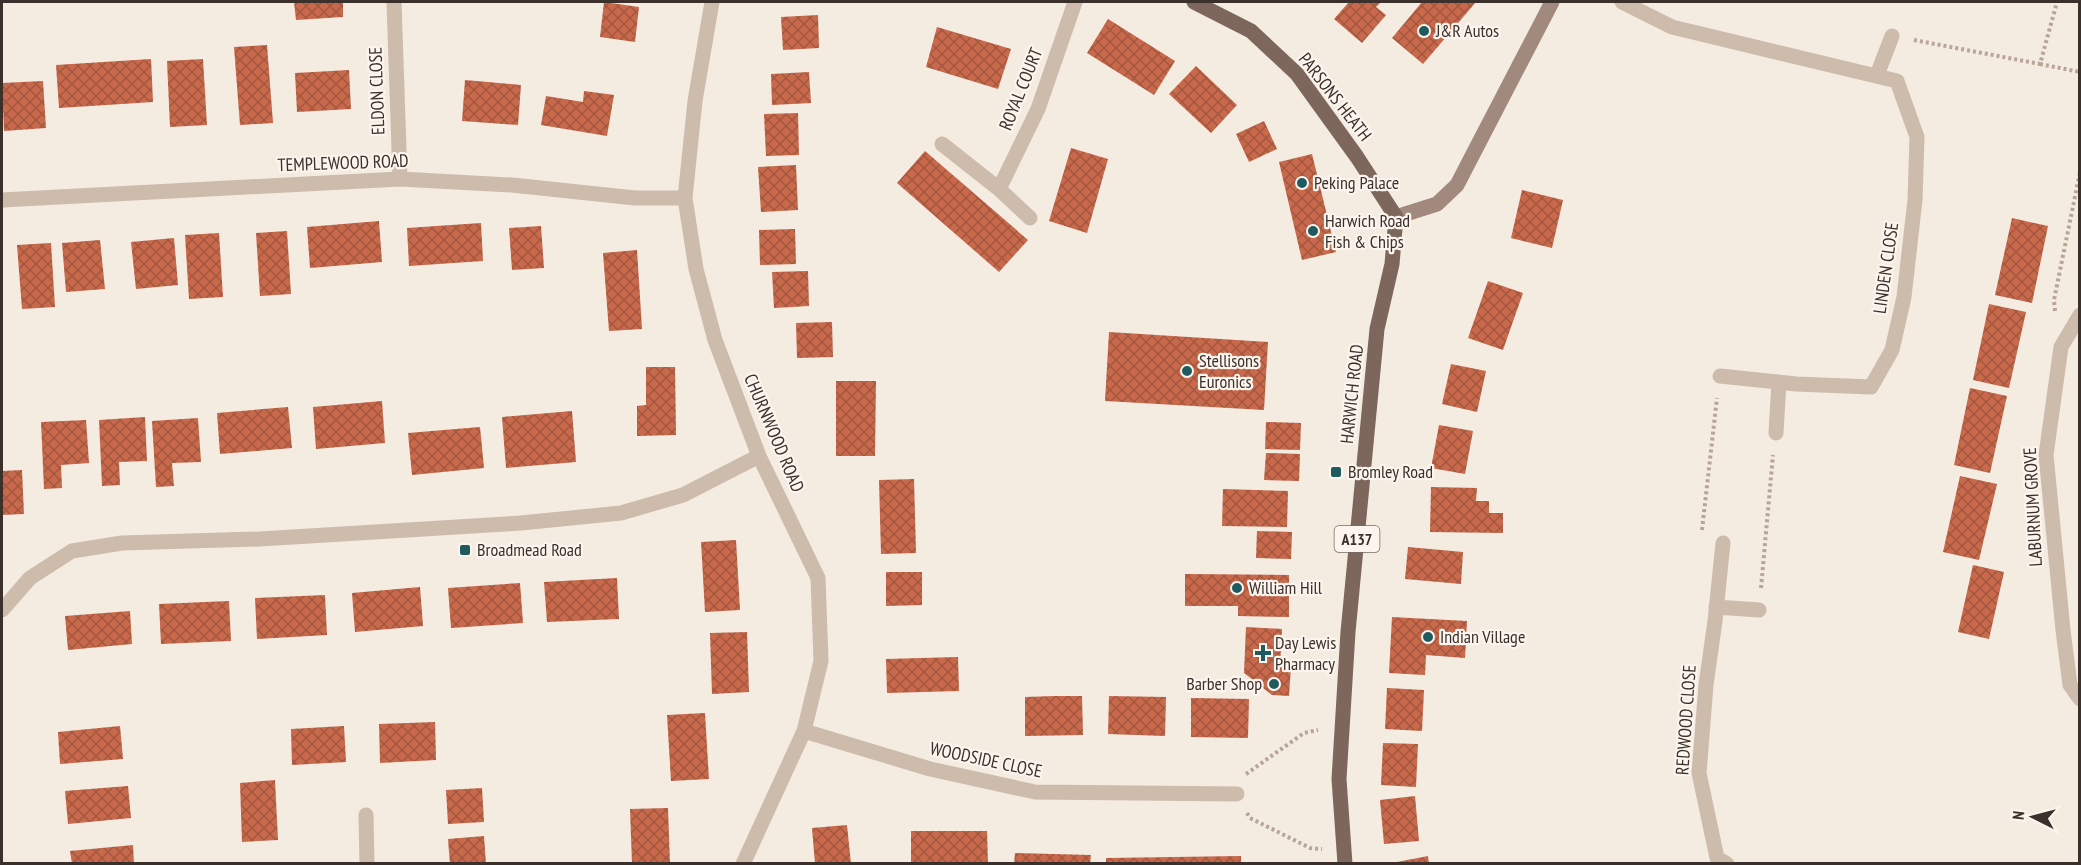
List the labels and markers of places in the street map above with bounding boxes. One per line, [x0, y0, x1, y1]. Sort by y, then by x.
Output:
place label: J&R Autos [1435, 19, 1499, 42]
marker: J&R Autos [1417, 24, 1431, 38]
place label: Peking Palace [1314, 171, 1399, 194]
marker: Peking Palace [1295, 176, 1309, 190]
place label: Harwich Road Fish & Chips [1325, 209, 1410, 253]
marker: Harwich Road Fish & Chips [1306, 224, 1320, 238]
place label: Stellisons Euronics [1199, 349, 1259, 393]
marker: Stellisons Euronics [1180, 364, 1194, 378]
place label: Bromley Road [1348, 460, 1433, 483]
marker: Bromley Road [1329, 465, 1343, 479]
place label: Broadmead Road [477, 538, 582, 561]
marker: Broadmead Road [458, 543, 472, 557]
place label: William Hill [1249, 576, 1323, 599]
marker: William Hill [1230, 581, 1244, 595]
place label: Indian Village [1440, 625, 1525, 648]
marker: Indian Village [1421, 630, 1435, 644]
place label: Day Lewis Pharmacy [1275, 631, 1336, 675]
marker: Day Lewis Pharmacy [1256, 646, 1270, 660]
place label: Barber Shop [1186, 672, 1262, 695]
marker: Barber Shop [1267, 677, 1281, 691]

